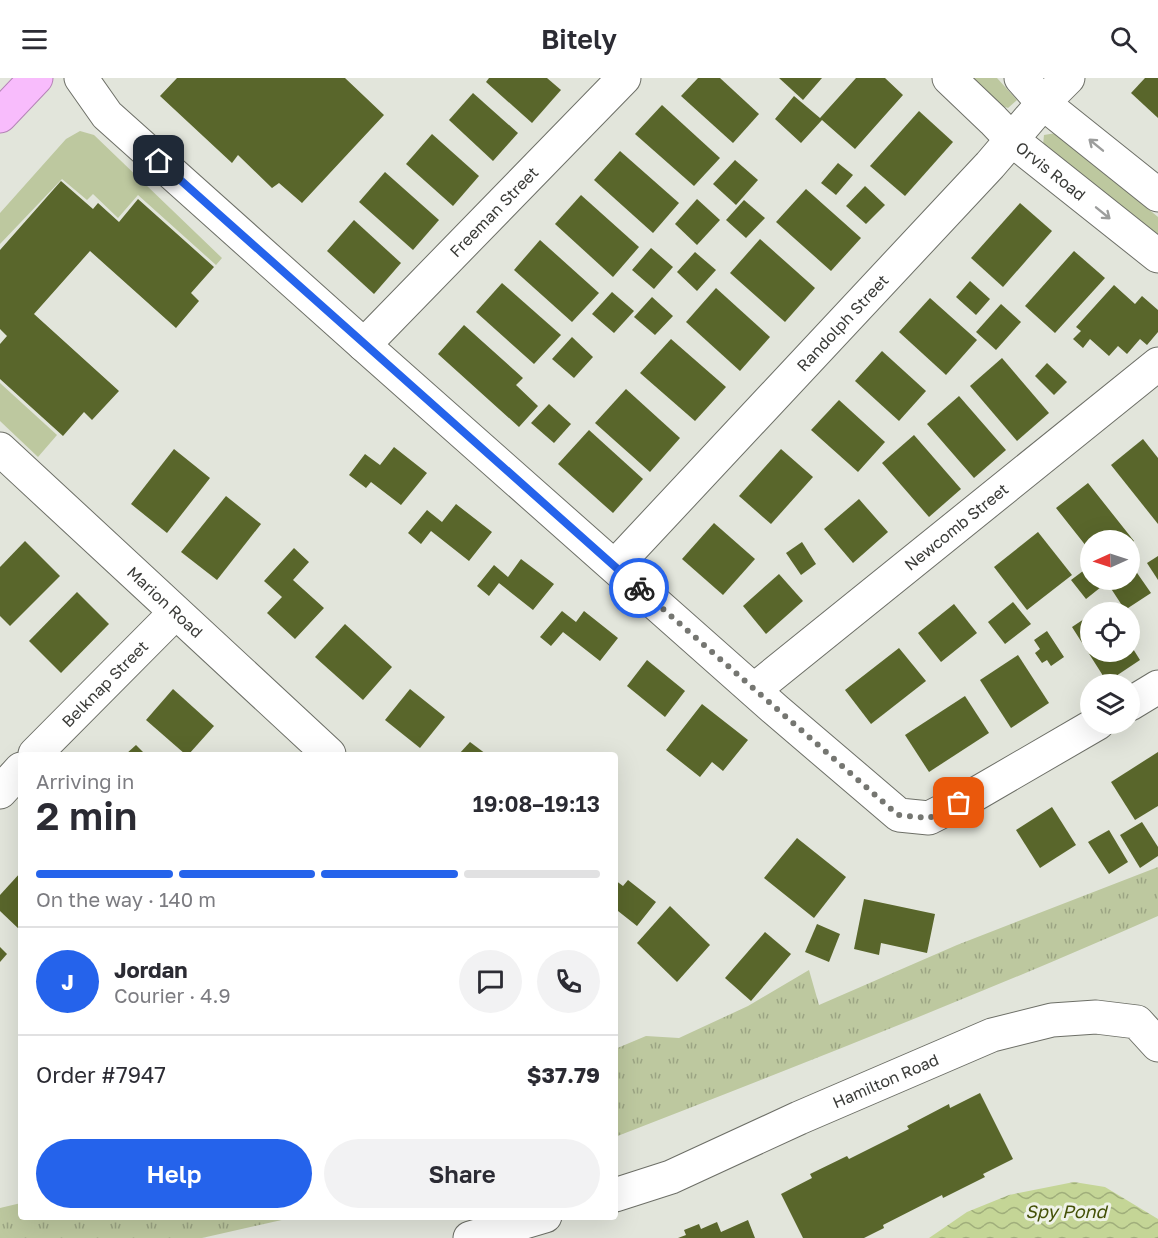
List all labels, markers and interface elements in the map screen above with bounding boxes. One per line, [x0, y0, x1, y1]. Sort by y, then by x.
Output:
icon: menu [18, 23, 51, 56]
text: Bitely [541, 23, 617, 55]
icon: search [1107, 23, 1140, 56]
pin [133, 135, 184, 186]
street label: Orvis Road [1012, 137, 1090, 205]
one-way arrow [1088, 139, 1104, 152]
icon: home [142, 144, 175, 177]
street label: Freeman Street [445, 162, 542, 261]
one-way arrow [1095, 206, 1111, 219]
street label: Randolph Street [792, 270, 893, 375]
street label: Newcomb Street [900, 479, 1012, 575]
north arrow [1080, 530, 1140, 590]
map controls [1080, 530, 1140, 734]
courier [609, 558, 669, 618]
street label: Marion Road [123, 562, 207, 642]
icon: bike [623, 572, 656, 605]
button: locate [1080, 602, 1140, 662]
street label: Belknap Street [57, 636, 152, 731]
button: layers [1080, 674, 1140, 734]
text: Arriving in [36, 769, 134, 793]
pin [933, 777, 984, 828]
icon: bag [942, 786, 975, 819]
text: 19:08–19:13 [473, 790, 600, 817]
text: 2 min [36, 792, 137, 839]
text: On the way · 140 m [36, 887, 216, 911]
button: chat [459, 950, 522, 1013]
button: phone [537, 950, 600, 1013]
text: Jordan [114, 956, 188, 983]
text: J [61, 968, 74, 995]
text: Courier · 4.9 [114, 983, 231, 1007]
street label: Hamilton Road [829, 1049, 942, 1112]
text: Order #7947 [36, 1061, 166, 1088]
text: $37.79 [527, 1061, 600, 1088]
button: Help [36, 1139, 312, 1208]
button: Share [324, 1139, 600, 1208]
water label: Spy Pond [1025, 1200, 1109, 1222]

